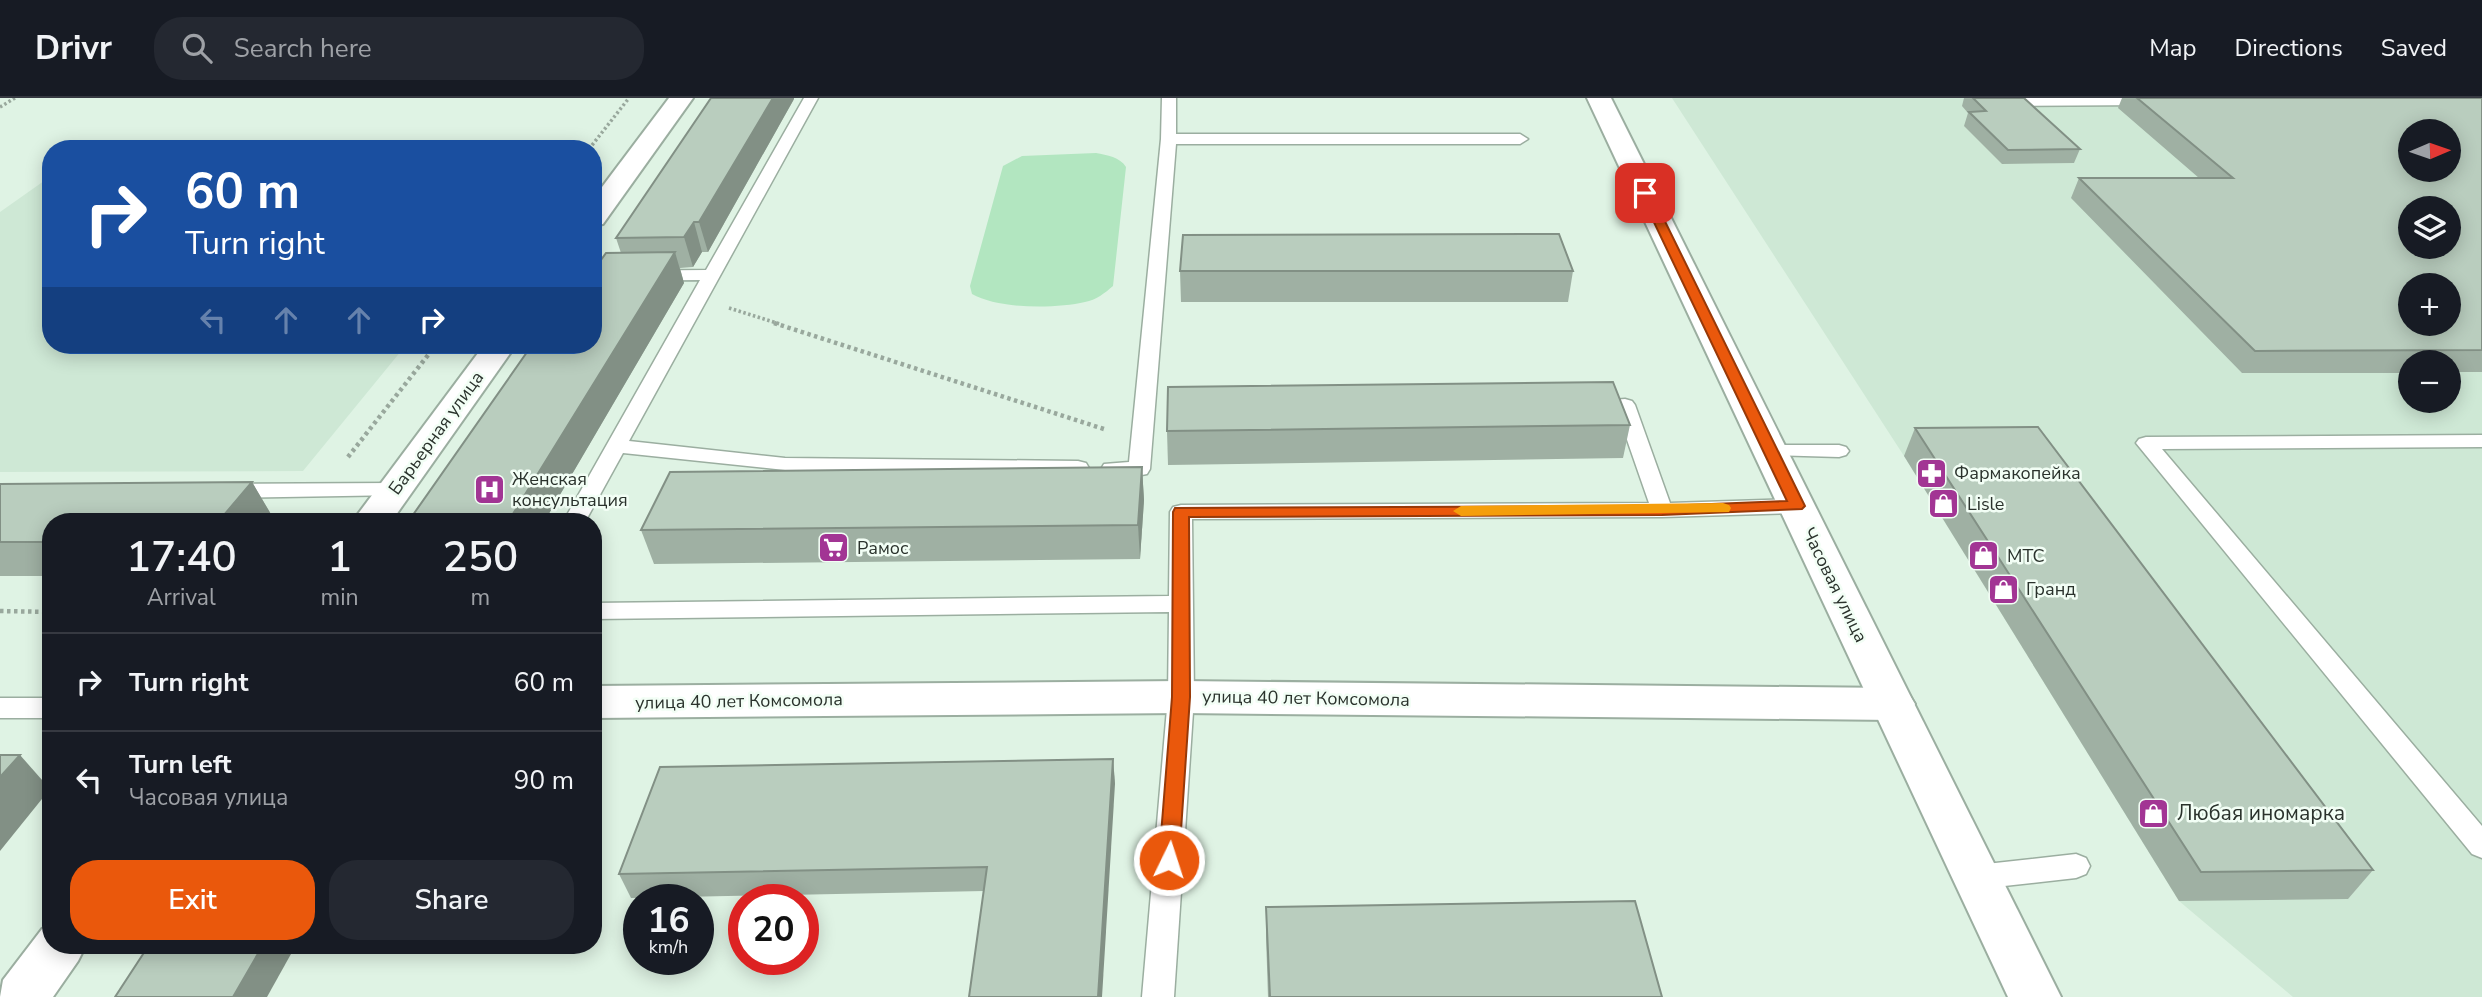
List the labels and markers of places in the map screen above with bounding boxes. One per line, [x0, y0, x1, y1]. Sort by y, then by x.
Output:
pin [1615, 163, 1675, 223]
pharmacy icon: Фармакопейка [1914, 456, 1948, 490]
place label: Фармакопейка [1954, 461, 2081, 485]
place label: Женская консультация [512, 467, 628, 512]
hospital icon: Женская консультация [472, 472, 506, 506]
shop icon: Lisle [1927, 487, 1961, 521]
place label: Lisle [1967, 492, 2004, 516]
supermarket icon: Рамос [817, 531, 851, 565]
place label: Рамос [857, 536, 909, 560]
shop icon: МТС [1967, 539, 2001, 573]
place label: МТС [2007, 544, 2045, 568]
shop icon: Гранд [1986, 572, 2020, 606]
place label: Гранд [2026, 577, 2076, 601]
shop icon: Любая иномарка [2137, 796, 2171, 830]
place label: Любая иномарка [2177, 799, 2345, 827]

